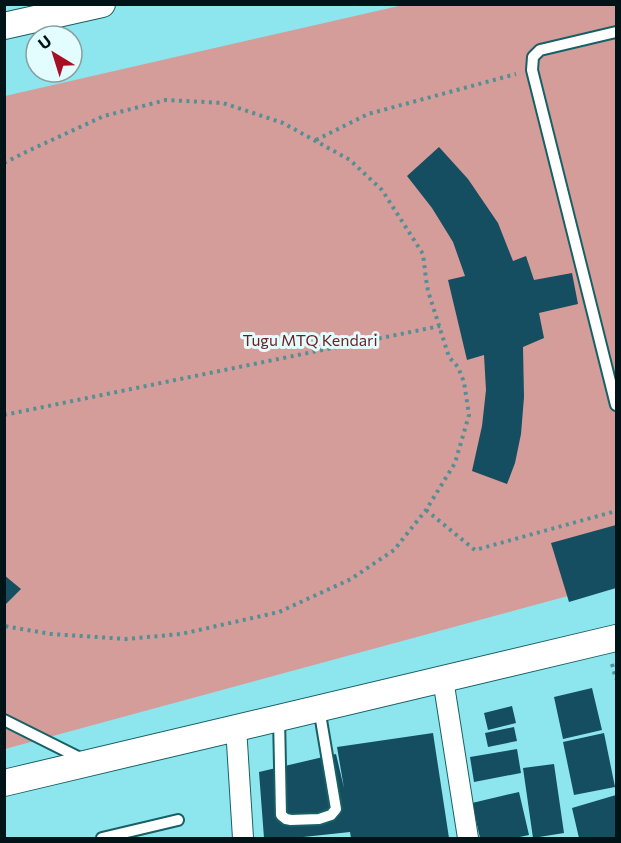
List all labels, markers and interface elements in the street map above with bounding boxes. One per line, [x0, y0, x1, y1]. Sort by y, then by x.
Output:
north arrow [24, 24, 84, 84]
text: U [34, 31, 55, 53]
park label: Tugu MTQ Kendari [242, 330, 378, 349]

